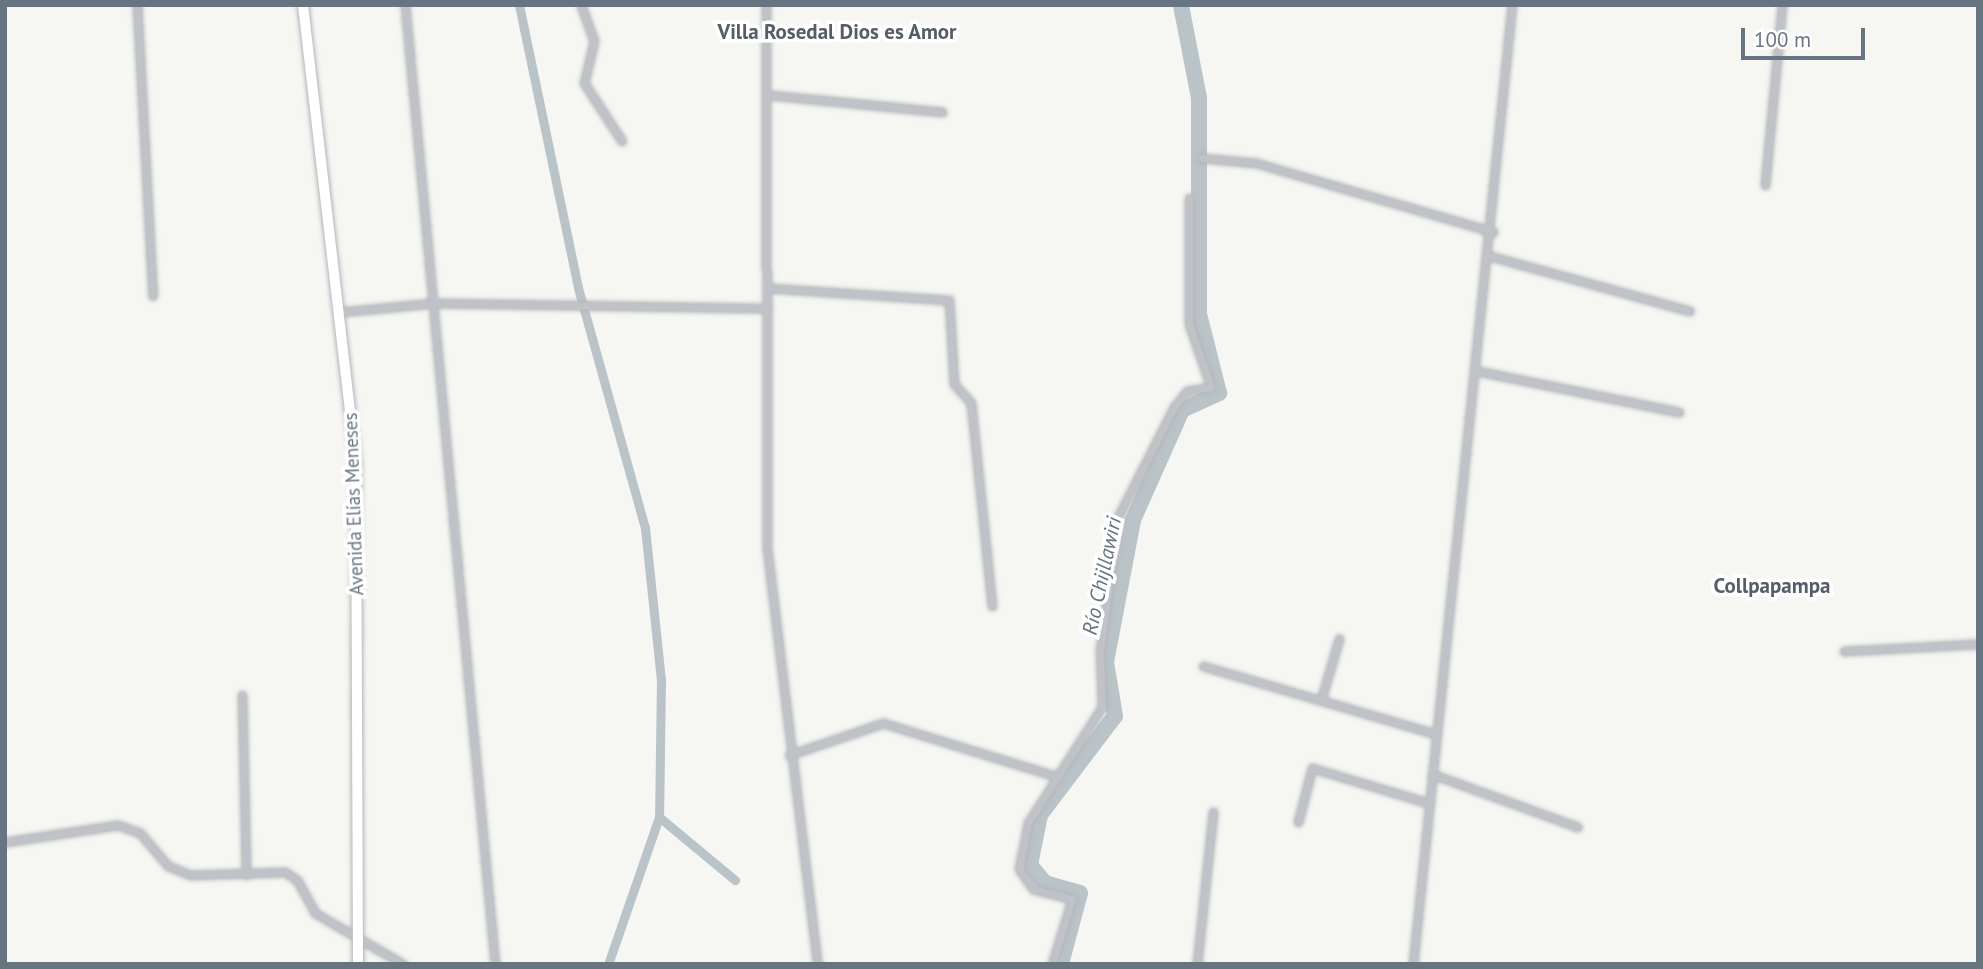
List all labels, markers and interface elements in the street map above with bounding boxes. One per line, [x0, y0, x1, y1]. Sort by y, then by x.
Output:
scale bar [1745, 14, 1869, 58]
district label: Villa Rosedal Dios es Amor [717, 19, 957, 45]
text: 100 m [1754, 26, 1811, 53]
street label: Avenida Elías Meneses [339, 412, 369, 596]
water label: Río Chijllawiri [1077, 515, 1127, 637]
district label: Collpapampa [1714, 573, 1830, 599]

